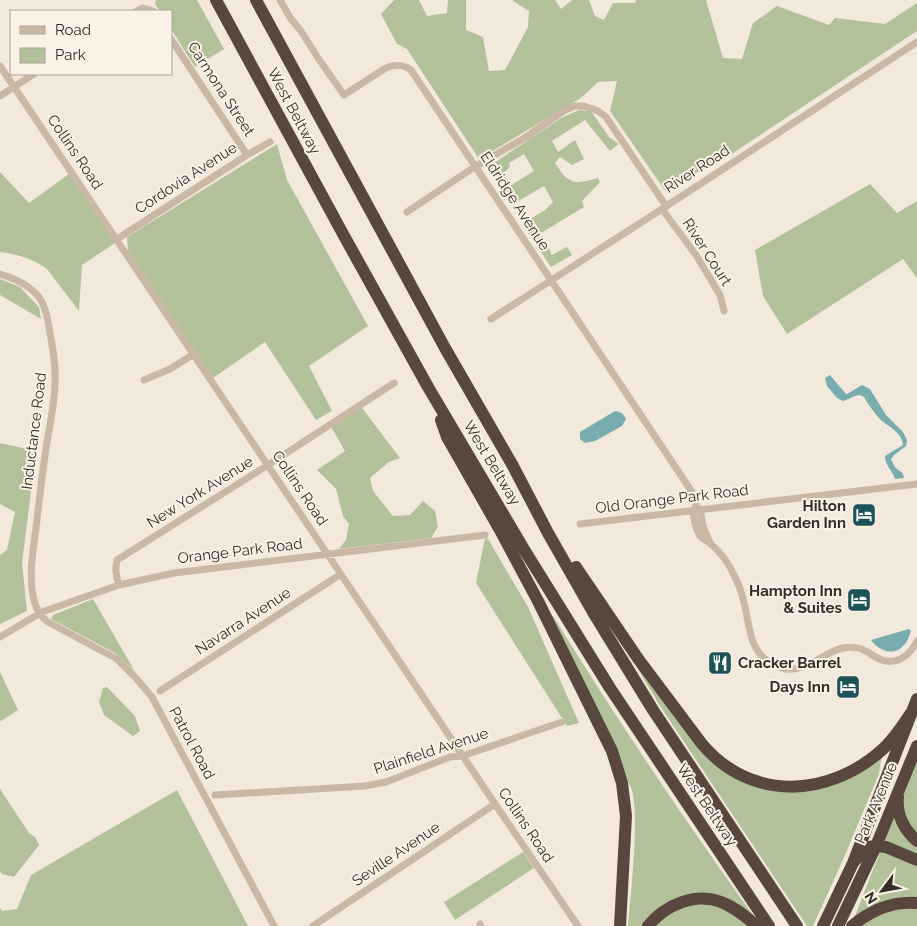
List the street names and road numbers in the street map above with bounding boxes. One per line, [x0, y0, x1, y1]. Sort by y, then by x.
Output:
street label: Carmona Street [184, 38, 258, 140]
street label: West Beltway [264, 65, 324, 157]
street label: Collins Road [43, 111, 107, 193]
street label: Cordovia Avenue [132, 138, 240, 218]
street label: River Road [661, 141, 733, 197]
street label: Eldridge Avenue [476, 148, 554, 254]
street label: River Court [679, 215, 735, 289]
street label: Inductance Road [18, 372, 50, 490]
street label: West Beltway [460, 417, 524, 509]
street label: Collins Road [268, 447, 332, 529]
street label: New York Avenue [144, 452, 257, 532]
street label: Old Orange Park Road [594, 481, 750, 517]
street label: Orange Park Road [177, 534, 303, 568]
street label: Navarra Avenue [192, 583, 294, 659]
street label: Patrol Road [165, 704, 219, 782]
street label: Plainfield Avenue [371, 724, 491, 778]
street label: Park Avenue [851, 759, 901, 846]
street label: West Beltway [673, 760, 741, 850]
street label: Collins Road [494, 784, 558, 866]
street label: Seville Avenue [349, 818, 443, 890]

